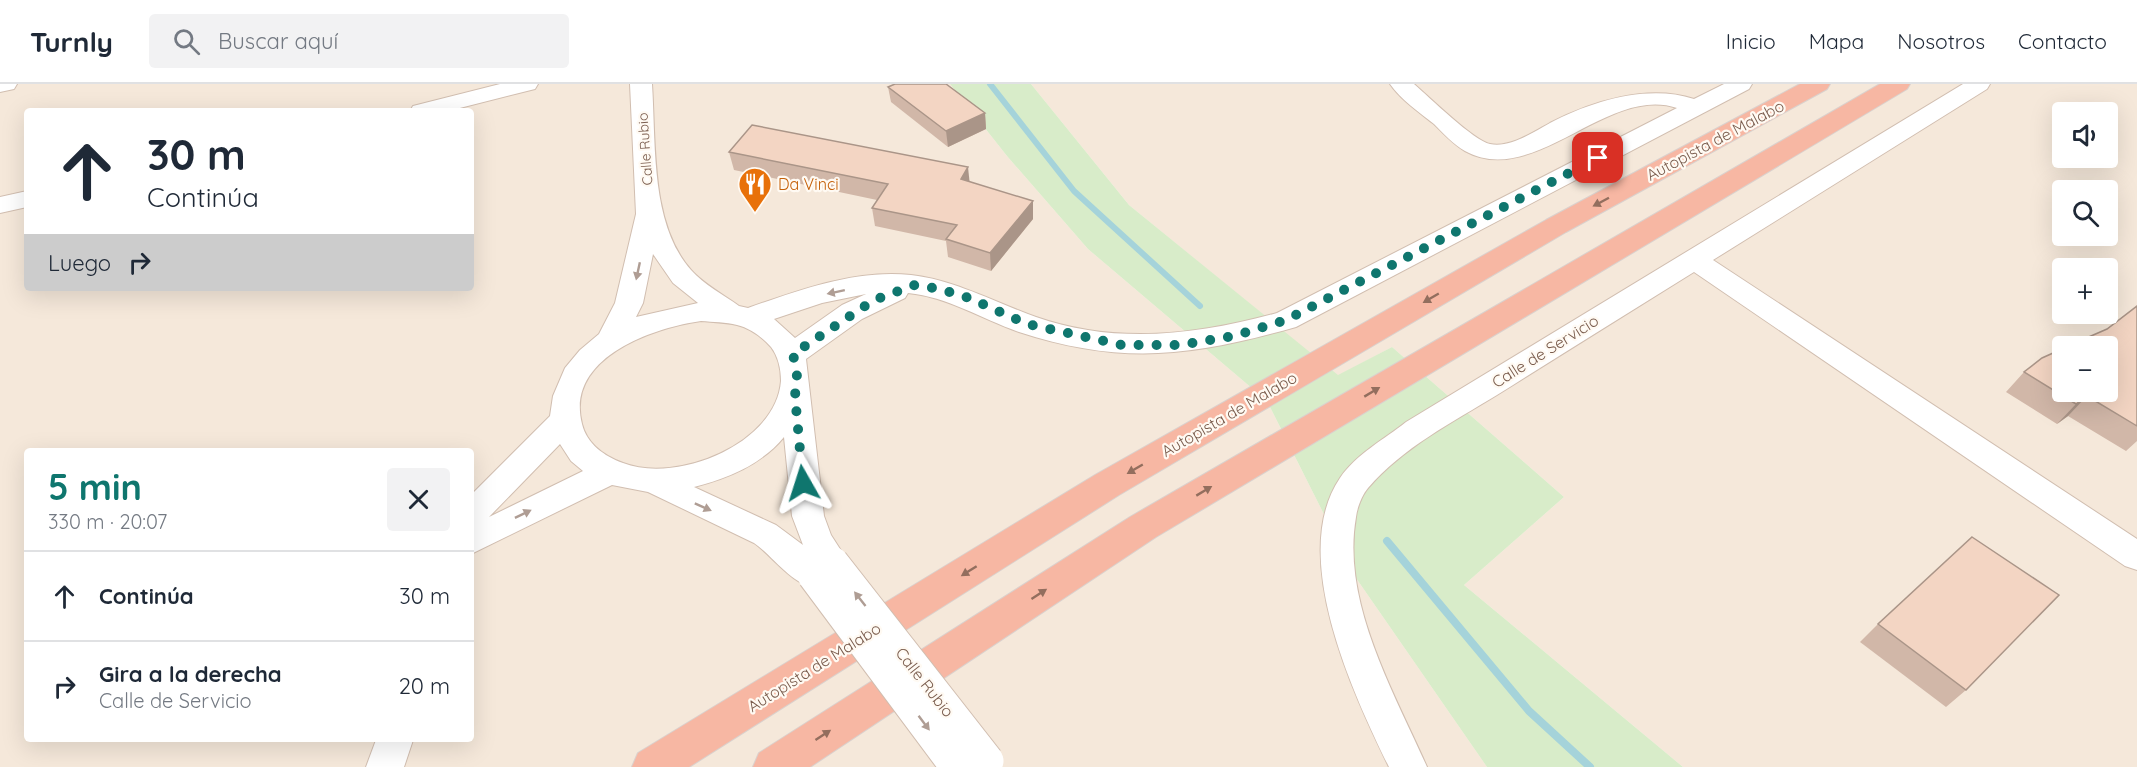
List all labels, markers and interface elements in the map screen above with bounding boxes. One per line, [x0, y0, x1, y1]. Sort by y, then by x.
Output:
search box [149, 14, 569, 68]
text: Turnly [30, 24, 113, 59]
icon: search [170, 25, 203, 58]
text: Buscar aquí [218, 27, 338, 55]
text: Inicio [1726, 28, 1776, 54]
text: Mapa [1809, 28, 1864, 54]
text: Nosotros [1897, 28, 1985, 54]
text: Contacto [2018, 28, 2107, 54]
street label: Autopista de Malabo [1643, 95, 1787, 185]
map controls [2052, 102, 2118, 402]
button: sound [2052, 102, 2118, 168]
street label: Calle Rubio [633, 112, 657, 186]
text: 30 m [147, 128, 246, 181]
icon: ahead [48, 132, 126, 210]
pin [1572, 132, 1623, 183]
icon: arrive [1581, 141, 1614, 174]
restaurant icon: Da Vinci [737, 166, 773, 213]
place label: Da Vinci [778, 174, 839, 194]
text: Continúa [147, 180, 259, 214]
button: search [2052, 180, 2118, 246]
one-way arrow [1592, 197, 1609, 207]
icon: right [123, 246, 156, 279]
text: Luego [48, 249, 111, 277]
button: + [2052, 258, 2118, 324]
one-way arrow [633, 262, 642, 281]
one-way arrow [827, 288, 846, 297]
one-way arrow [1422, 293, 1439, 303]
street label: Calle de Servicio [1488, 310, 1602, 392]
button: − [2052, 336, 2118, 402]
street label: Autopista de Malabo [1158, 367, 1300, 461]
one-way arrow [1364, 386, 1380, 397]
position arrow [771, 451, 835, 515]
text: 5 min [48, 464, 142, 509]
one-way arrow [1126, 464, 1143, 474]
button: close [387, 468, 450, 531]
one-way arrow [1196, 486, 1213, 496]
one-way arrow [695, 502, 713, 512]
text: 330 m · 20:07 [48, 509, 167, 534]
one-way arrow [514, 509, 531, 518]
one-way arrow [960, 565, 977, 576]
icon: ahead [48, 580, 81, 613]
text: Continúa [99, 582, 194, 610]
text: 30 m [399, 582, 450, 610]
one-way arrow [1031, 589, 1048, 600]
one-way arrow [854, 591, 867, 607]
street label: Autopista de Malabo [744, 618, 884, 716]
street label: Calle Rubio [892, 643, 958, 721]
text: Gira a la derecha [99, 660, 282, 688]
icon: right [48, 670, 81, 703]
text: 20 m [399, 672, 450, 700]
text: Calle de Servicio [99, 688, 252, 713]
one-way arrow [918, 715, 930, 731]
one-way arrow [815, 730, 831, 741]

